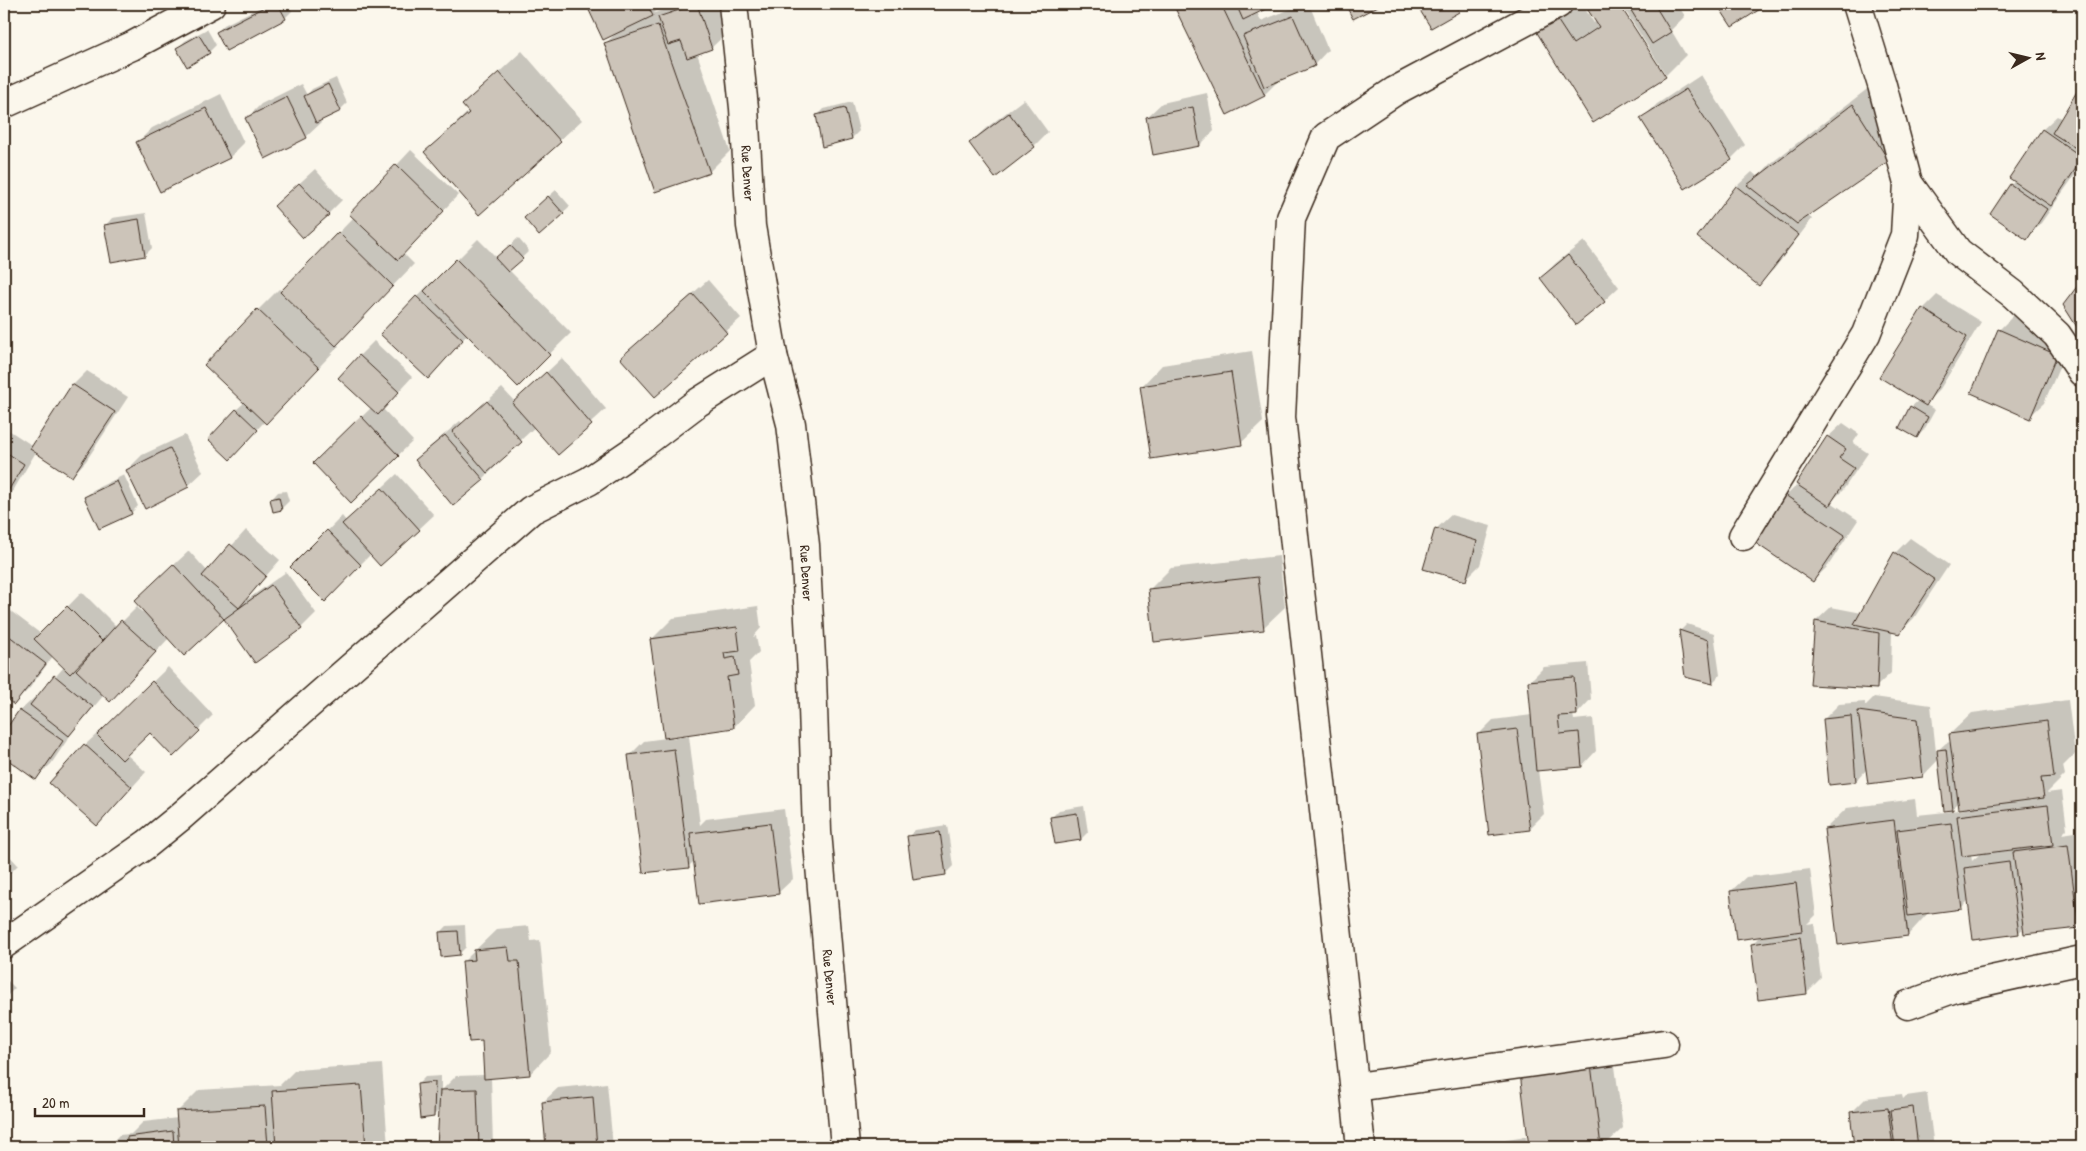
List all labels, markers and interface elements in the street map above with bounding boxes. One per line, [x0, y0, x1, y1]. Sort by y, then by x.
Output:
north arrow [2004, 32, 2054, 82]
text: N [2031, 51, 2051, 62]
street label: Rue Denver [737, 145, 760, 202]
street label: Rue Denver [796, 545, 818, 602]
street label: Rue Denver [818, 949, 842, 1007]
scale bar [35, 1086, 144, 1118]
text: 20 m [42, 1092, 69, 1113]

